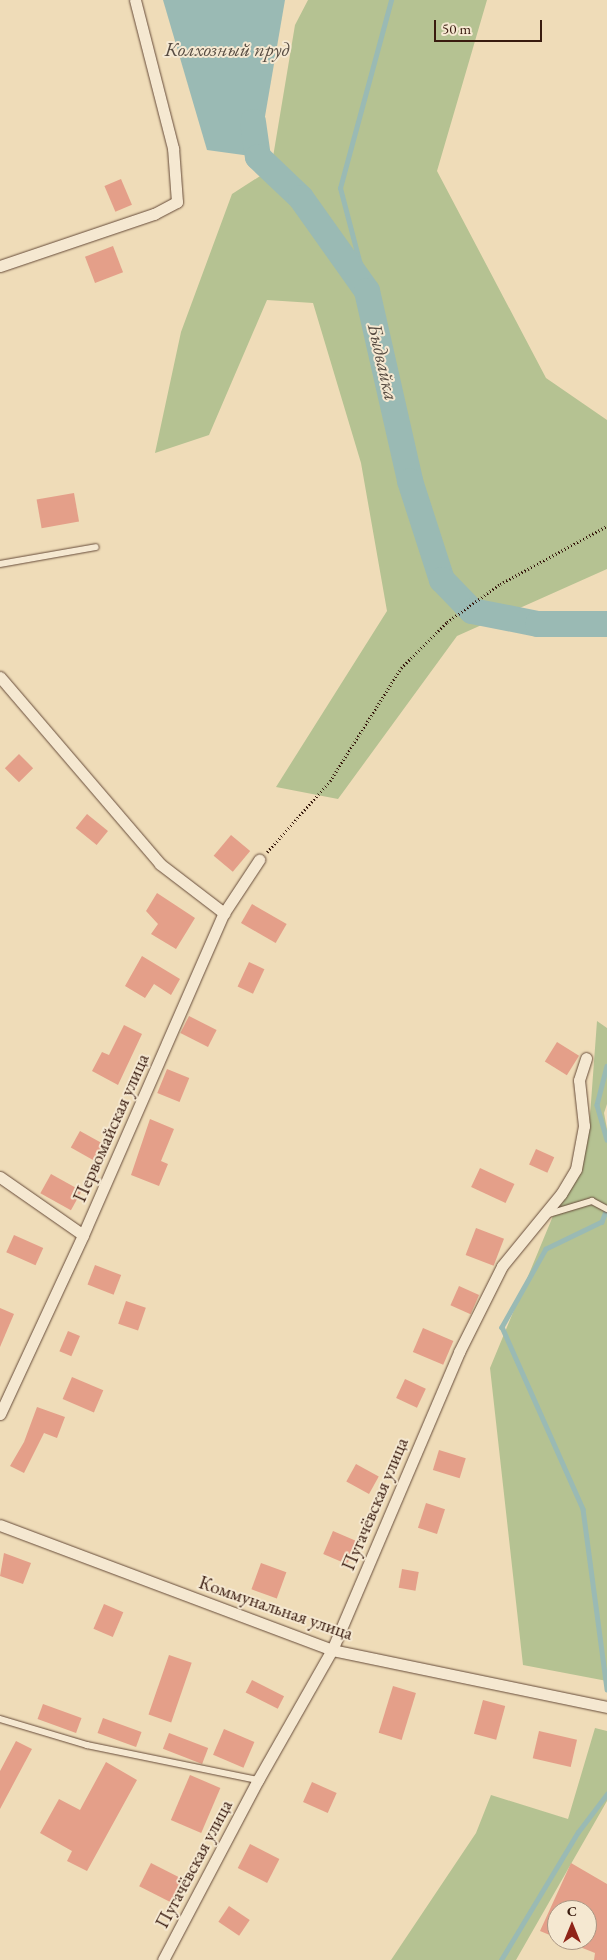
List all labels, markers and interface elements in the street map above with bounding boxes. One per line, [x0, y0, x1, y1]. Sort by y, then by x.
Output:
scale bar [437, 10, 544, 42]
text: 50 m [442, 19, 471, 38]
water label: Колхозный пруд [164, 37, 290, 61]
water label: Быдвайка [363, 321, 403, 403]
street label: Первомайская улица [68, 1050, 154, 1206]
street label: Пугачёвская улица [337, 1434, 413, 1574]
street label: Коммунальная улица [196, 1571, 356, 1645]
street label: Пугачёвская улица [150, 1796, 238, 1932]
north arrow [547, 1900, 597, 1950]
text: С [567, 1902, 577, 1920]

